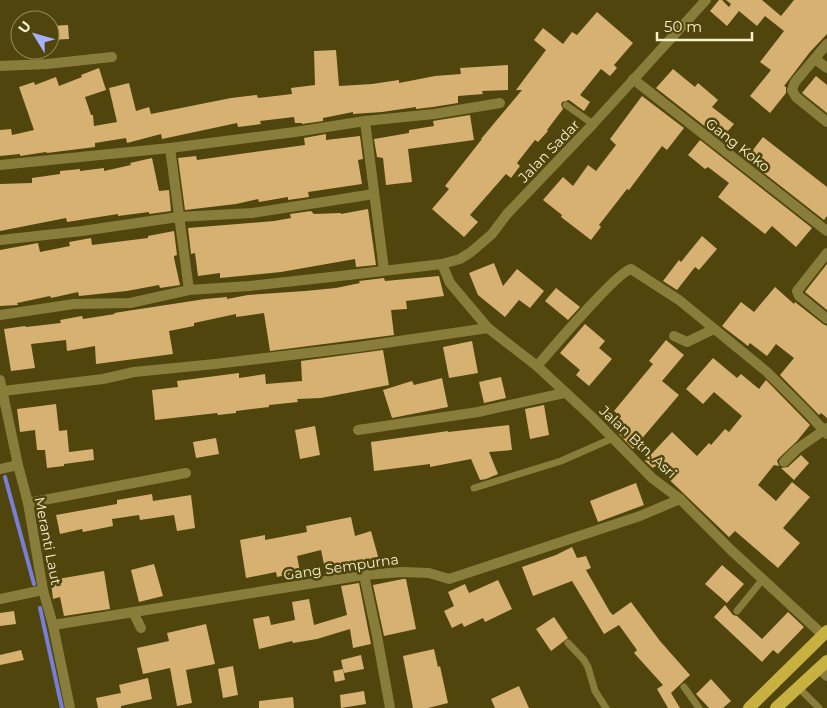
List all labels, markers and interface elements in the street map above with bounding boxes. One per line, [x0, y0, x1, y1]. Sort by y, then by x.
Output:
north arrow [10, 10, 60, 60]
scale bar [657, 10, 752, 42]
text: U [14, 17, 35, 37]
text: 50 m [664, 17, 702, 36]
street label: Gang Koko [702, 114, 774, 176]
street label: Jalan Sadar [514, 115, 584, 187]
street label: Jalan Btn. Asri [595, 401, 680, 482]
street label: Meranti Laut [31, 495, 65, 587]
street label: Gang Sempurna [282, 550, 400, 584]

